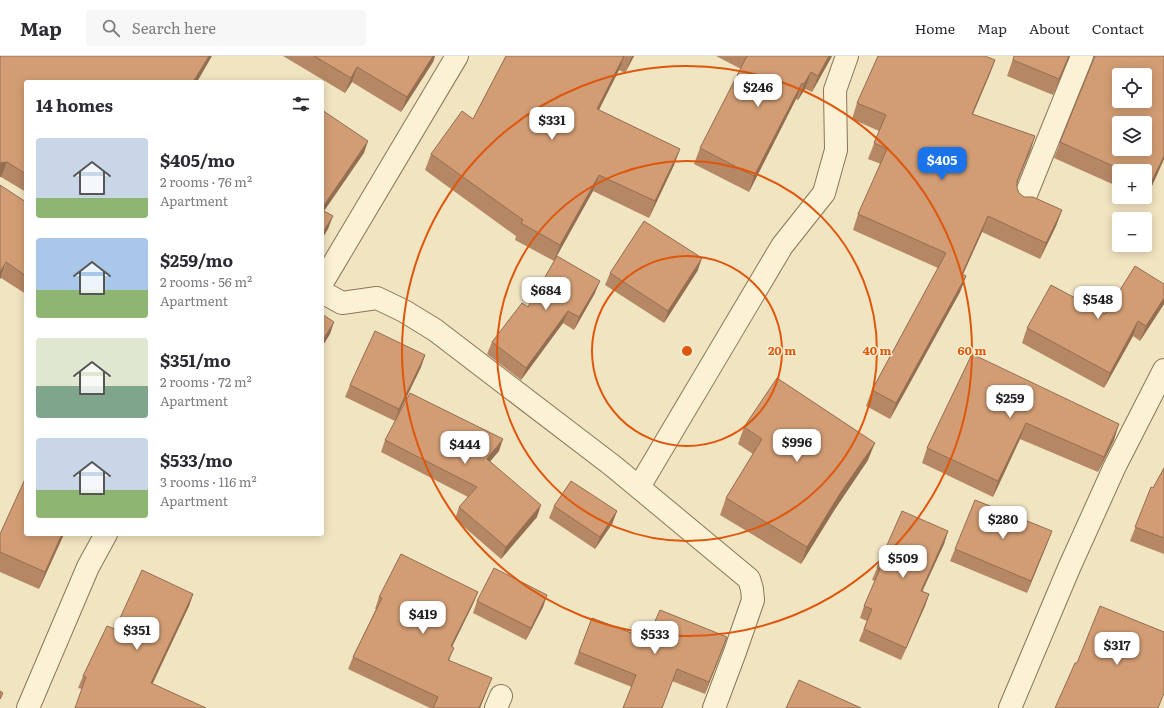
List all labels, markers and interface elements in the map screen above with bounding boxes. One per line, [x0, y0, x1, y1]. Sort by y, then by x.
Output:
search box [86, 10, 366, 46]
text: Map [20, 14, 62, 42]
text: Search here [132, 16, 216, 39]
icon: search [100, 17, 122, 39]
text: Home [915, 18, 955, 38]
text: Map [977, 18, 1007, 38]
text: About [1029, 18, 1070, 38]
text: Contact [1092, 18, 1144, 38]
map controls [1112, 68, 1152, 252]
button: locate [1112, 68, 1152, 108]
pin: $246 [734, 74, 782, 108]
text: $246 [743, 77, 773, 96]
text: 14 homes [36, 92, 113, 117]
icon: filters [290, 93, 312, 115]
pin: $331 [528, 107, 576, 141]
text: $331 [538, 110, 566, 129]
button: layers [1112, 116, 1152, 156]
text: $405/mo [160, 147, 235, 172]
pin: $405 [918, 147, 966, 181]
text: $405 [927, 150, 957, 169]
icon: home [68, 154, 116, 202]
button: + [1112, 164, 1152, 204]
text: 2 rooms · 76 m² [160, 172, 252, 191]
text: Apartment [160, 191, 228, 210]
button: − [1112, 212, 1152, 252]
text: $259/mo [160, 247, 233, 272]
icon: home [68, 254, 116, 302]
text: 2 rooms · 56 m² [160, 272, 252, 291]
pin: $684 [522, 277, 570, 311]
text: $684 [531, 280, 561, 299]
pin: $548 [1074, 286, 1122, 320]
text: $548 [1083, 289, 1113, 308]
text: Apartment [160, 291, 228, 310]
text: 20 m [768, 341, 796, 359]
text: 40 m [863, 341, 892, 359]
text: 60 m [958, 341, 986, 359]
centre of rings [680, 344, 694, 358]
text: $351/mo [160, 347, 231, 372]
icon: home [68, 354, 116, 402]
text: 2 rooms · 72 m² [160, 372, 252, 391]
pin: $259 [986, 385, 1034, 419]
text: $259 [995, 388, 1025, 407]
text: Apartment [160, 391, 228, 410]
pin: $996 [773, 429, 821, 463]
pin: $444 [441, 431, 489, 465]
text: $996 [782, 432, 812, 451]
text: $444 [449, 434, 481, 453]
text: $533/mo [160, 447, 233, 472]
icon: home [68, 454, 116, 502]
text: 3 rooms · 116 m² [160, 472, 257, 491]
text: Apartment [160, 491, 228, 510]
pin: $280 [979, 506, 1027, 540]
text: $280 [988, 509, 1018, 528]
pin: $509 [879, 545, 927, 579]
text: $509 [888, 548, 918, 567]
pin: $419 [399, 601, 447, 635]
text: $419 [409, 604, 437, 623]
pin: $351 [113, 617, 161, 651]
text: $351 [123, 620, 151, 639]
pin: $533 [631, 621, 679, 655]
text: $533 [641, 624, 669, 643]
pin: $317 [1093, 632, 1141, 666]
text: $317 [1103, 635, 1131, 654]

